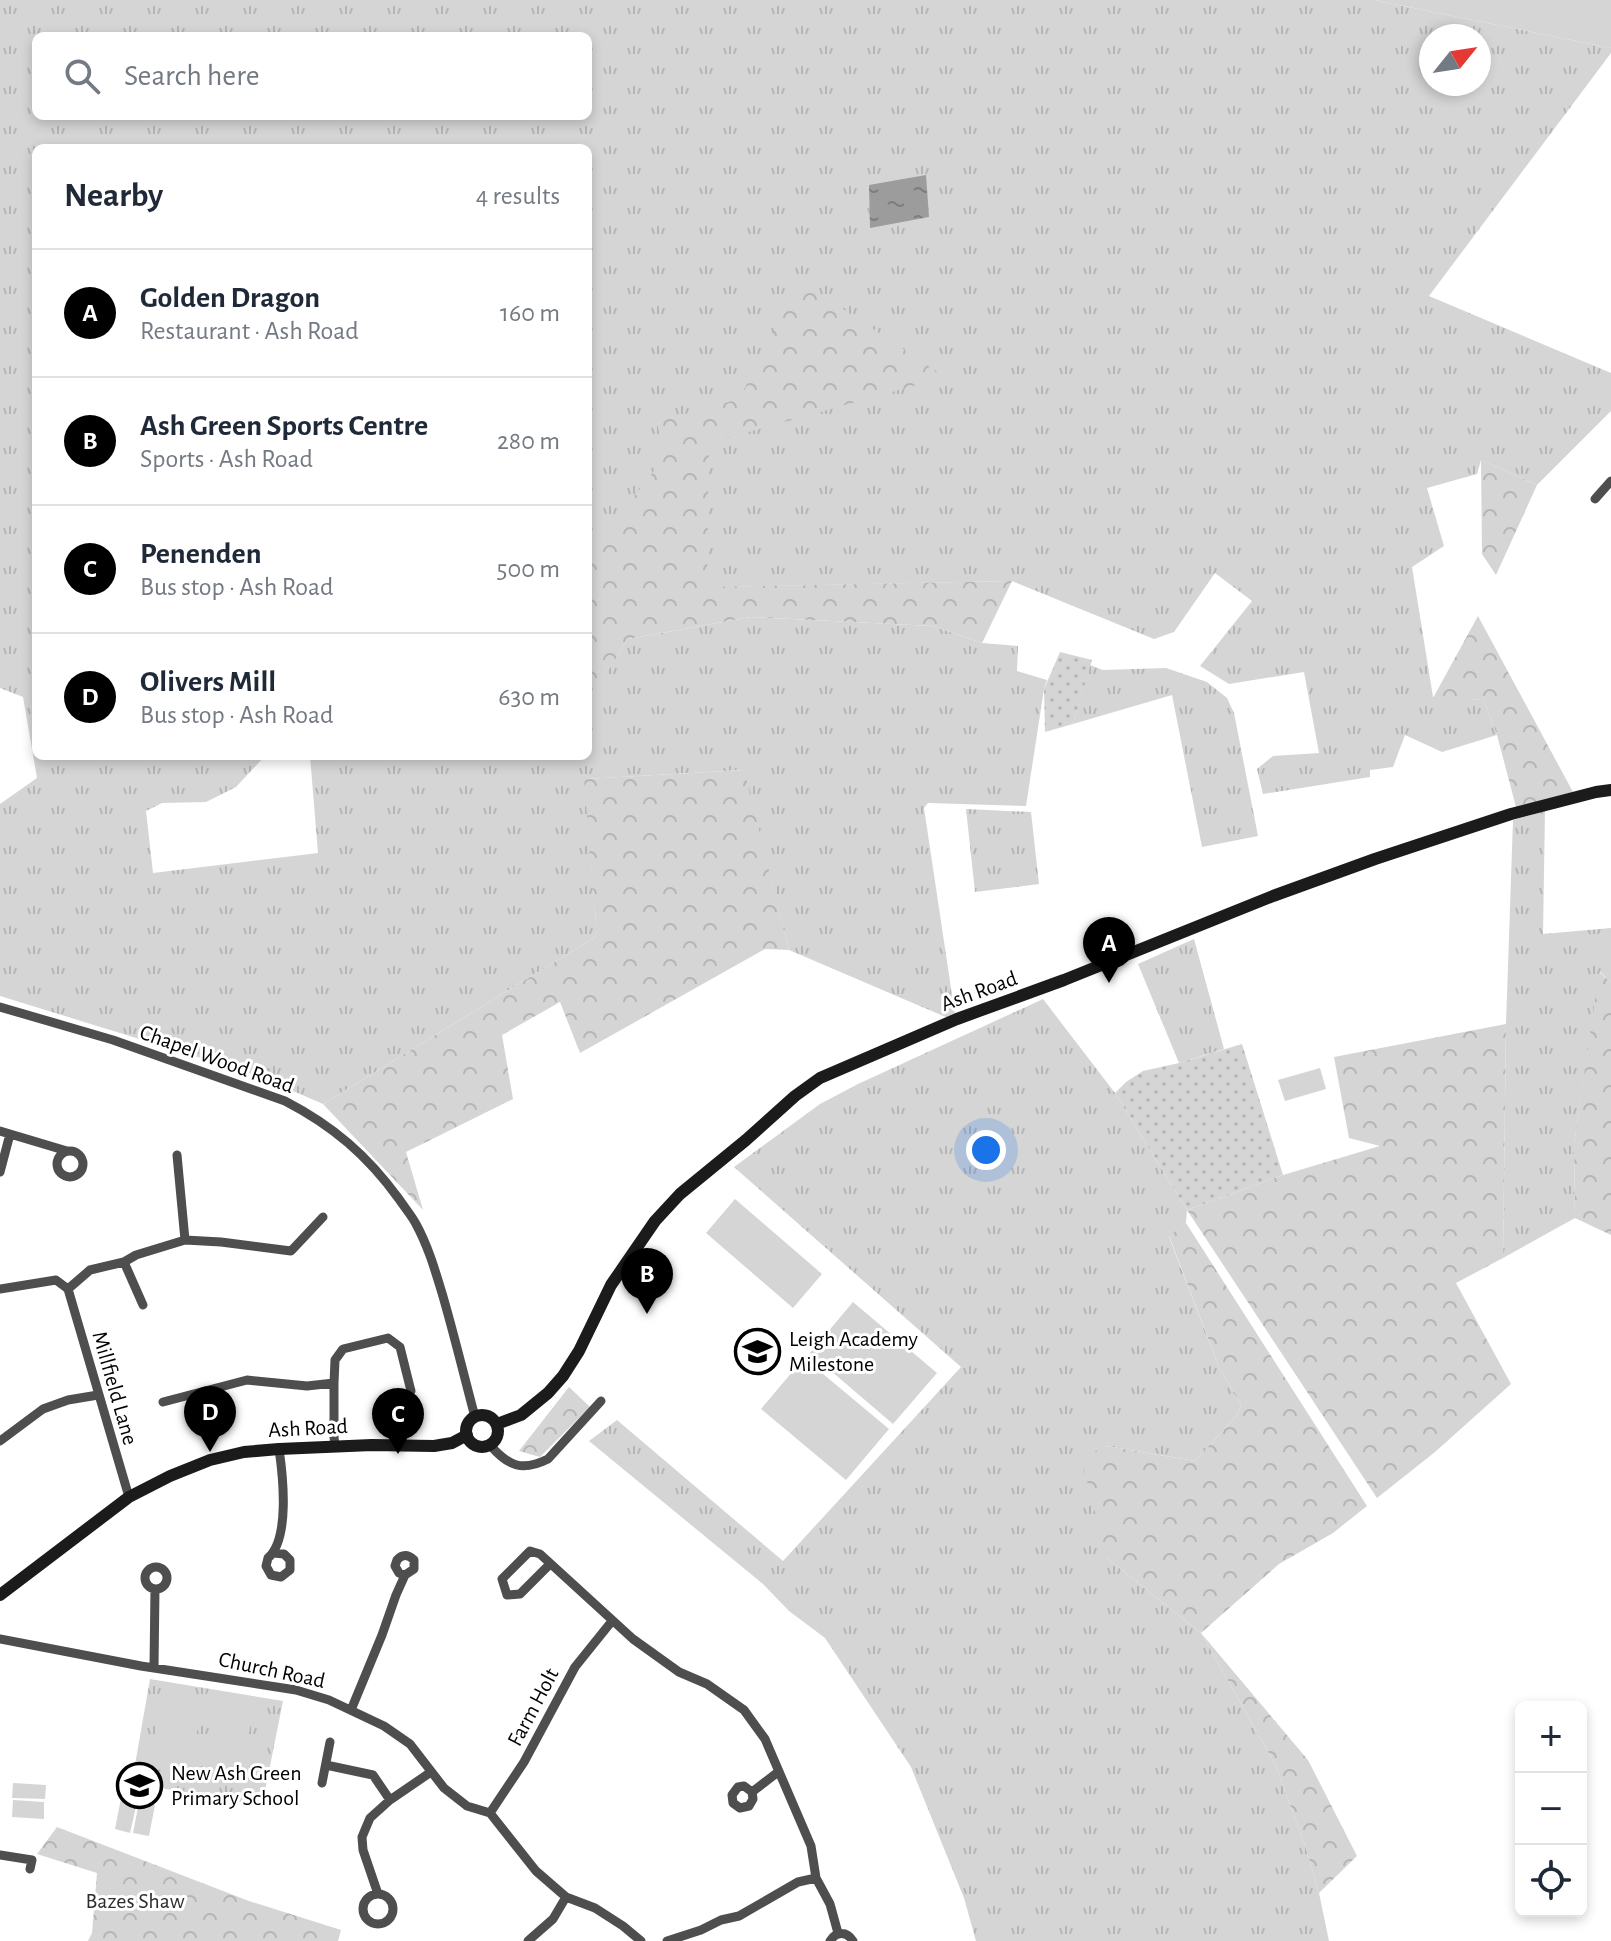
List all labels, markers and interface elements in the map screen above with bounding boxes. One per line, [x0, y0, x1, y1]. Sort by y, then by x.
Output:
north arrow [1419, 24, 1491, 96]
search box [32, 32, 592, 120]
icon: search [60, 54, 104, 98]
text: Search here [124, 61, 260, 91]
text: Nearby [64, 179, 163, 213]
text: 4 results [476, 183, 560, 209]
text: Golden Dragon [140, 283, 320, 313]
text: A [82, 300, 98, 326]
text: 160 m [500, 300, 560, 326]
text: Restaurant · Ash Road [140, 318, 359, 344]
text: Ash Green Sports Centre [140, 411, 428, 441]
text: B [82, 428, 98, 454]
text: 280 m [497, 428, 560, 454]
text: Sports · Ash Road [140, 446, 313, 472]
text: Penenden [140, 539, 262, 569]
text: C [83, 556, 97, 582]
text: 500 m [497, 556, 560, 582]
text: Bus stop · Ash Road [140, 574, 333, 600]
text: Olivers Mill [140, 667, 276, 697]
text: D [81, 684, 99, 710]
text: 630 m [498, 684, 560, 710]
text: Bus stop · Ash Road [140, 702, 333, 728]
pin: A [1083, 917, 1135, 983]
street label: Ash Road [938, 967, 1020, 1015]
street label: Chapel Wood Road [137, 1021, 297, 1097]
your location [966, 1130, 1006, 1170]
pin: B [621, 1248, 673, 1314]
school or university icon: Leigh Academy Milestone [734, 1328, 782, 1376]
place label: Leigh Academy Milestone [789, 1328, 919, 1375]
street label: Millfield Lane [88, 1329, 142, 1447]
pin: D [184, 1386, 236, 1452]
pin: C [372, 1388, 424, 1454]
street label: Ash Road [268, 1415, 348, 1441]
street label: Church Road [217, 1648, 327, 1692]
street label: Farm Holt [503, 1664, 563, 1750]
map controls [1515, 1701, 1587, 1917]
button: + [1515, 1701, 1587, 1773]
school or university icon: New Ash Green Primary School [116, 1762, 164, 1810]
place label: New Ash Green Primary School [171, 1762, 302, 1809]
button: − [1515, 1773, 1587, 1845]
button: locate [1515, 1845, 1587, 1917]
park label: Bazes Shaw [86, 1890, 185, 1912]

